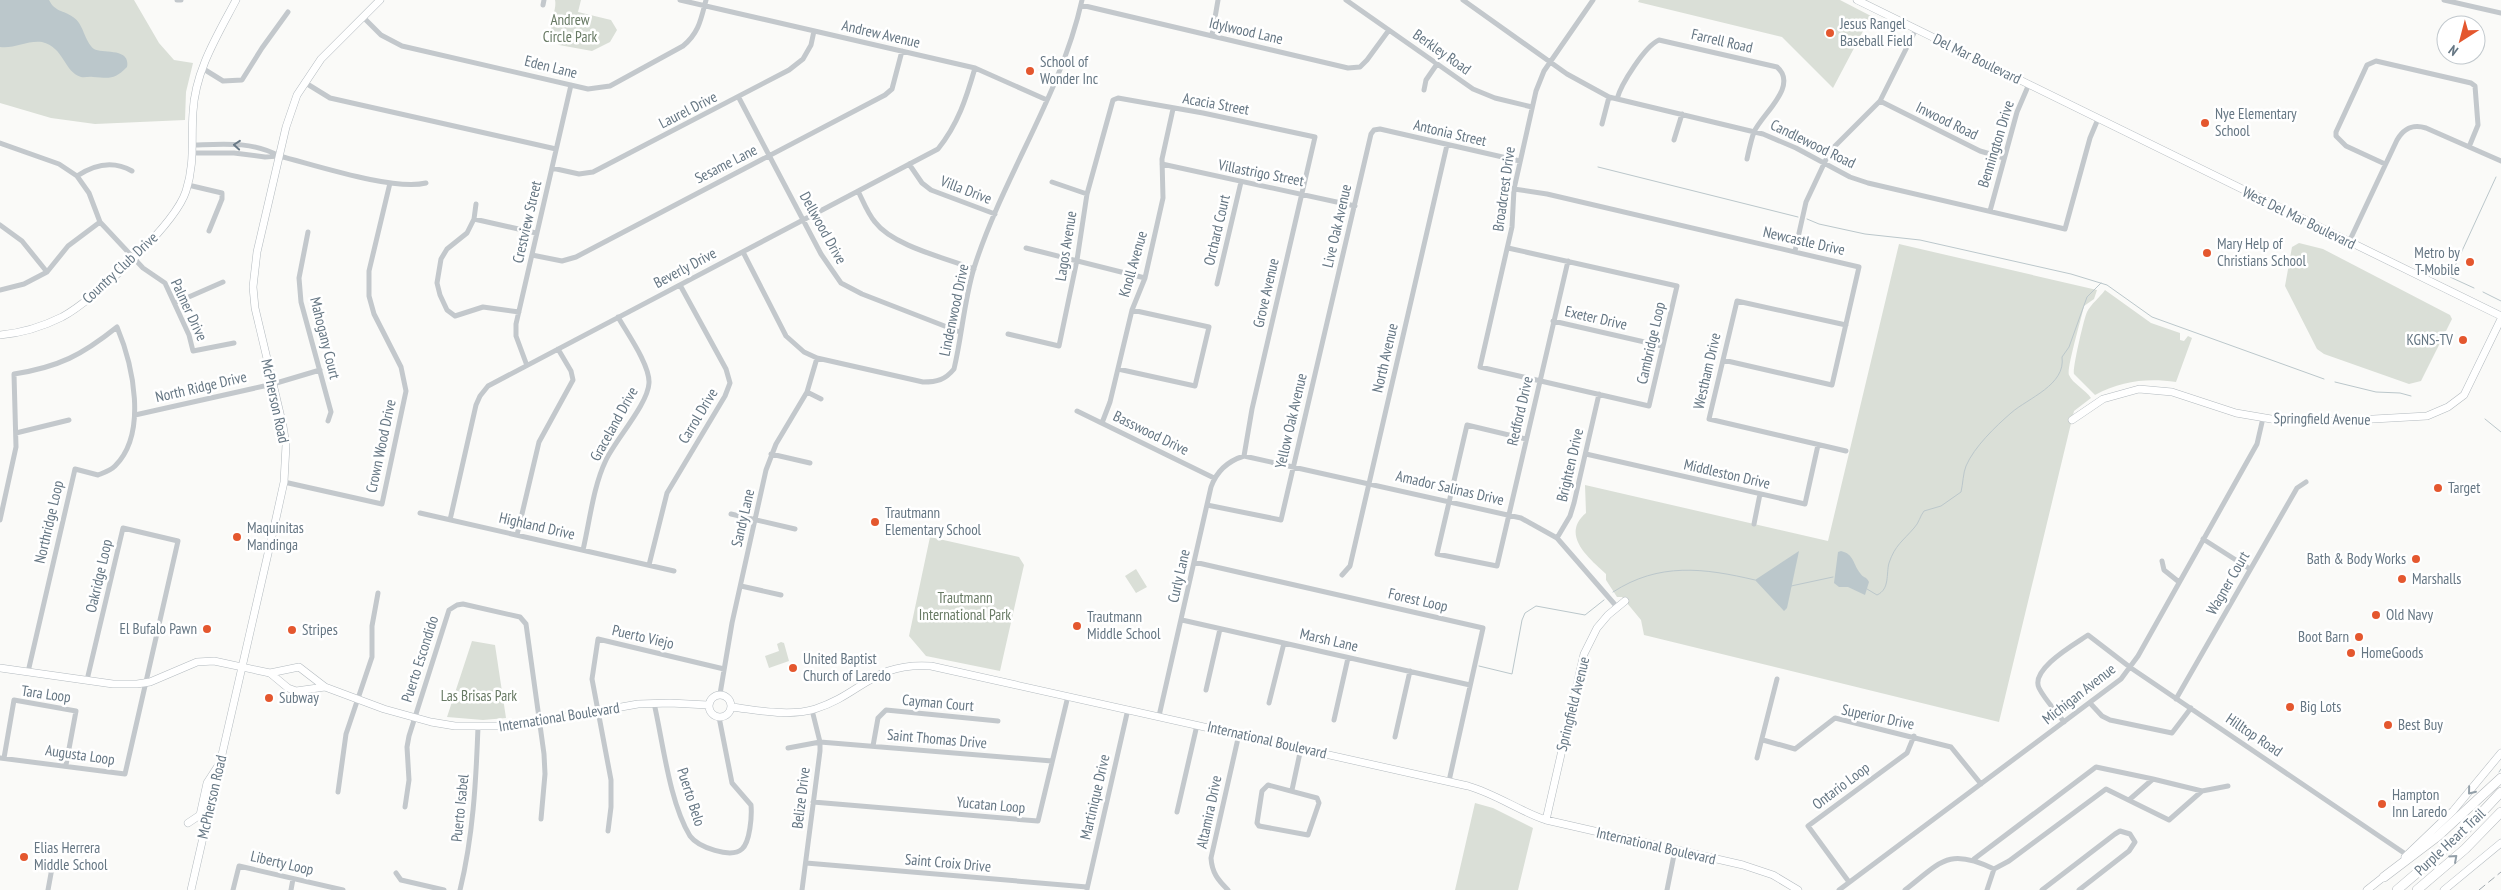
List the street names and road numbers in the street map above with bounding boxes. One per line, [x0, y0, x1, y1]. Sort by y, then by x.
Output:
street label: Idylwood Lane [1207, 13, 1285, 48]
street label: Andrew Avenue [840, 15, 922, 52]
street label: Farrell Road [1690, 24, 1755, 57]
street label: Berkley Road [1410, 25, 1475, 78]
street label: Del Mar Boulevard [1930, 29, 2024, 88]
street label: Eden Lane [523, 51, 579, 82]
street label: Laurel Drive [655, 87, 720, 132]
street label: Acacia Street [1181, 88, 1251, 119]
street label: Inwood Road [1913, 97, 1982, 144]
street label: Bennington Drive [1973, 98, 2018, 190]
street label: Antonia Street [1412, 115, 1488, 150]
street label: Candlewood Road [1768, 115, 1859, 172]
street label: Sesame Lane [691, 140, 760, 187]
street label: Broadcrest Drive [1488, 145, 1519, 233]
street label: Villastrigo Street [1216, 155, 1306, 190]
street label: Villa Drive [937, 171, 995, 208]
street label: Crestview Street [508, 179, 545, 265]
street label: Live Oak Avenue [1318, 182, 1355, 269]
street label: West Del Mar Boulevard [2239, 182, 2359, 253]
street label: Dellwood Drive [796, 188, 851, 267]
street label: Orchard Court [1199, 193, 1234, 267]
street label: Lagos Avenue [1051, 209, 1080, 282]
street label: Newcastle Drive [1761, 222, 1847, 259]
street label: Country Club Drive [78, 228, 161, 307]
street label: Knoll Avenue [1114, 229, 1151, 299]
street label: Beverly Drive [650, 243, 719, 292]
street label: Grove Avenue [1248, 256, 1283, 329]
street label: Lindenwood Drive [934, 262, 973, 358]
street label: Palmer Drive [167, 276, 212, 344]
street label: Mahogany Court [306, 295, 345, 381]
street label: Cambridge Loop [1632, 300, 1669, 386]
street label: Exeter Drive [1563, 301, 1629, 334]
street label: North Avenue [1367, 321, 1402, 394]
street label: Westham Drive [1689, 331, 1725, 411]
street label: McPherson Road [257, 357, 294, 445]
street label: North Ridge Drive [153, 367, 248, 406]
street label: Yellow Oak Avenue [1270, 371, 1311, 470]
street label: Redford Drive [1502, 374, 1537, 447]
street label: Graceland Drive [585, 383, 642, 464]
street label: Carrol Drive [674, 385, 722, 447]
street label: Crown Wood Drive [361, 397, 400, 494]
street label: Basswood Drive [1110, 406, 1192, 459]
street label: Springfield Avenue [2273, 408, 2371, 429]
street label: Brighten Drive [1552, 426, 1587, 503]
street label: Middleston Drive [1682, 454, 1772, 493]
street label: Amador Salinas Drive [1394, 466, 1506, 509]
street label: Northridge Loop [30, 479, 67, 565]
street label: Sandy Lane [727, 487, 758, 549]
street label: Highland Drive [497, 508, 577, 543]
street label: Oakridge Loop [81, 537, 116, 614]
street label: Curly Lane [1163, 547, 1194, 604]
street label: Wagner Court [2202, 548, 2253, 618]
street label: Forest Loop [1387, 583, 1450, 616]
street label: Puerto Escondido [397, 613, 442, 704]
street label: Puerto Viejo [610, 620, 676, 653]
street label: Marsh Lane [1298, 624, 1360, 655]
street label: Springfield Avenue [1552, 655, 1593, 753]
street label: Michigan Avenue [2038, 659, 2119, 728]
street label: Tara Loop [20, 681, 72, 706]
street label: Cayman Court [901, 690, 975, 715]
street label: International Boulevard [497, 698, 621, 735]
street label: Superior Drive [1840, 700, 1916, 734]
street label: Hilltop Road [2222, 709, 2286, 760]
street label: International Boulevard [1206, 717, 1329, 762]
street label: Saint Thomas Drive [886, 725, 988, 752]
street label: Augusta Loop [44, 740, 116, 769]
street label: Martinique Drive [1075, 752, 1114, 841]
street label: McPherson Road [193, 753, 230, 841]
street label: Ontario Loop [1808, 758, 1873, 813]
street label: Puerto Belo [673, 765, 710, 829]
street label: Belize Drive [787, 766, 814, 830]
street label: Puerto Isabel [447, 773, 473, 843]
street label: Altamira Drive [1191, 774, 1226, 850]
street label: Yucatan Loop [956, 792, 1026, 817]
street label: Purple Heart Trail [2410, 804, 2490, 879]
street label: International Boulevard [1595, 823, 1718, 868]
street label: Liberty Loop [249, 846, 315, 879]
street label: Saint Croix Drive [904, 849, 992, 876]

